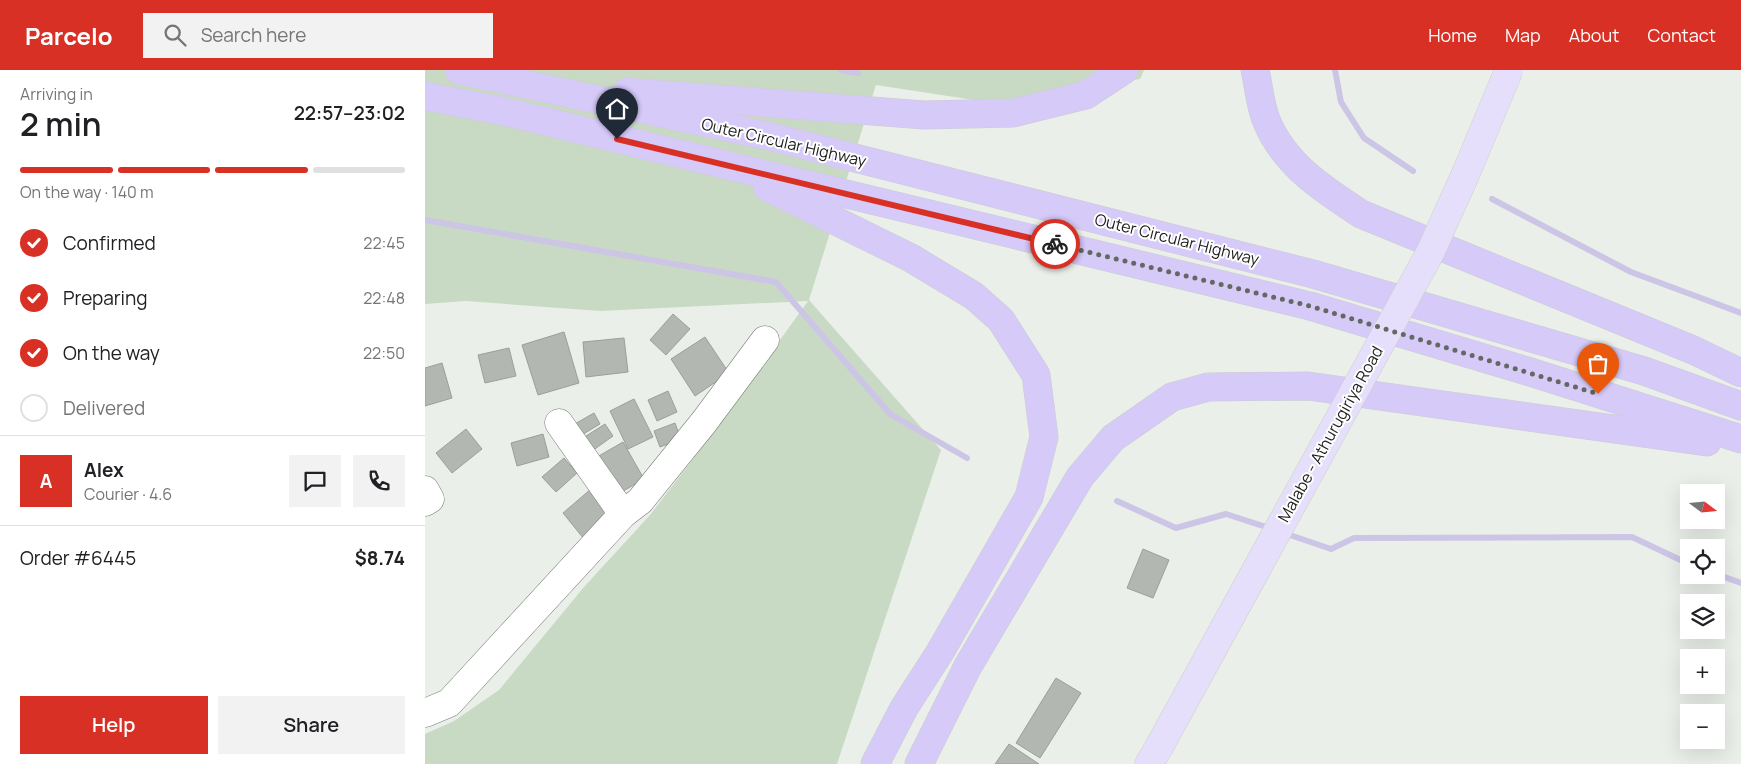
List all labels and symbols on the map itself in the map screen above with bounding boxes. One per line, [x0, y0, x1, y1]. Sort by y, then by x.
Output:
pin [596, 88, 638, 139]
street label: Outer Circular Highway [699, 112, 869, 172]
street label: Outer Circular Highway [1093, 208, 1262, 270]
courier [1030, 219, 1080, 269]
street label: Malabe - Athurugiriya Road [1272, 342, 1388, 526]
pin [1577, 343, 1619, 394]
north arrow [1680, 484, 1725, 529]

